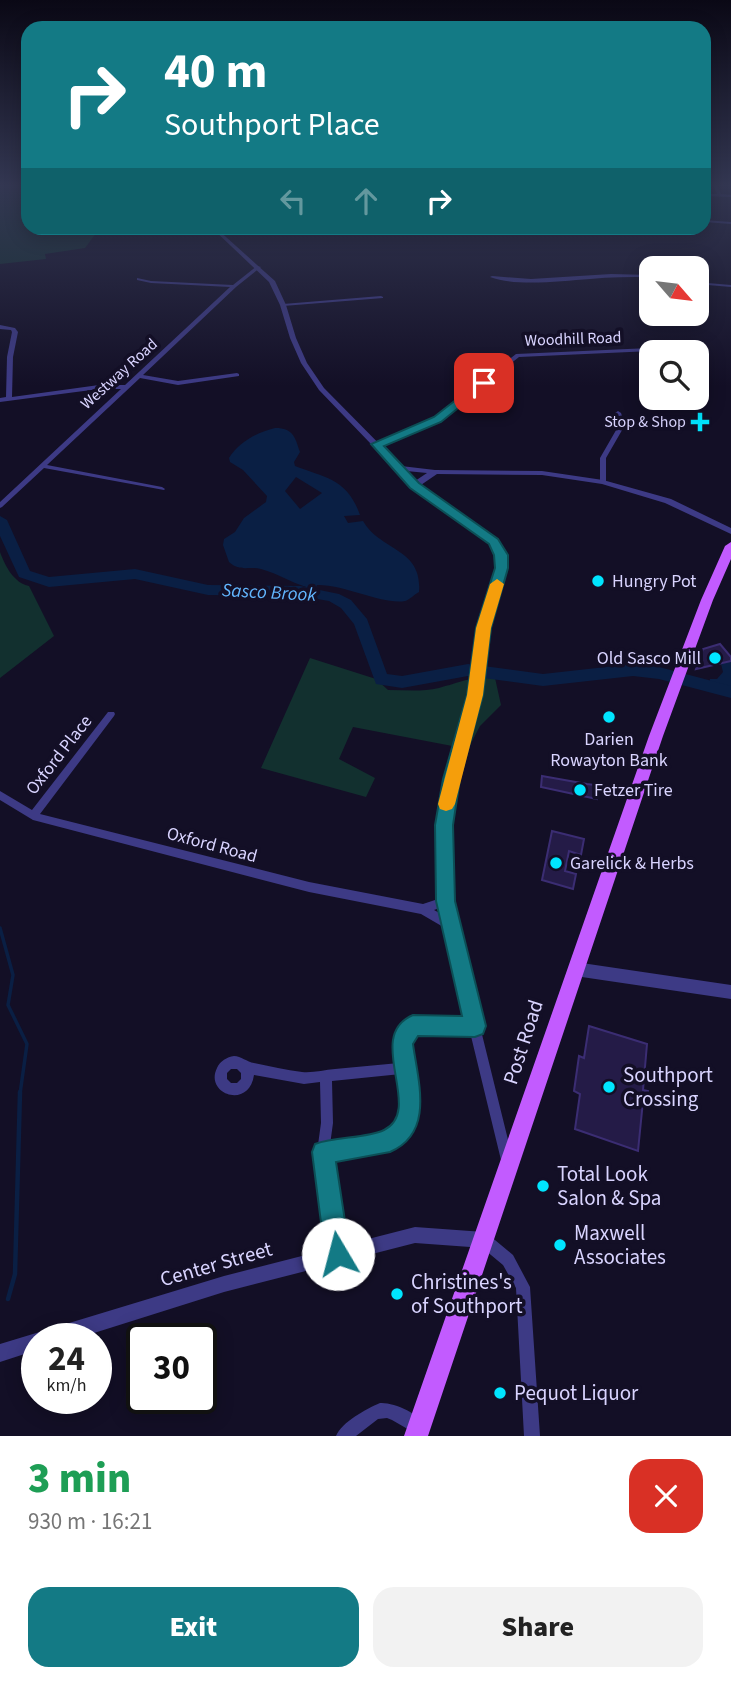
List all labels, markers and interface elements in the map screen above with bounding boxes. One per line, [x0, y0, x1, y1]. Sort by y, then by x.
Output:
text: 40 m [164, 37, 268, 107]
icon: right [49, 49, 140, 140]
text: Southport Place [164, 102, 380, 148]
icon: left [274, 182, 312, 220]
icon: ahead [347, 182, 385, 220]
icon: right [420, 182, 458, 220]
north arrow [639, 256, 709, 326]
map controls [639, 256, 709, 410]
street label: Woodhill Road [524, 326, 622, 352]
street label: Westway Road [76, 333, 162, 415]
button: search [639, 340, 709, 410]
pin [454, 353, 514, 413]
icon: arrive [465, 364, 503, 402]
place label: Stop & Shop [604, 411, 686, 433]
marker: Stop & Shop [692, 414, 708, 430]
place label: Hungry Pot [612, 569, 696, 594]
marker: Hungry Pot [590, 573, 606, 589]
water label: Sasco Brook [221, 577, 318, 609]
place label: Old Sasco Mill [597, 646, 701, 671]
marker: Old Sasco Mill [707, 650, 723, 666]
marker: Darien Rowayton Bank [601, 709, 617, 725]
street label: Oxford Place [20, 710, 98, 800]
place label: Darien Rowayton Bank [550, 727, 668, 773]
place label: Fetzer Tire [594, 778, 673, 803]
marker: Fetzer Tire [572, 782, 588, 798]
street label: Oxford Road [164, 821, 260, 869]
place label: Garelick & Herbs [570, 851, 694, 876]
marker: Garelick & Herbs [548, 855, 564, 871]
street label: Post Road [495, 996, 551, 1088]
place label: Southport Crossing [623, 1060, 713, 1114]
marker: Southport Crossing [601, 1079, 617, 1095]
place label: Total Look Salon & Spa [557, 1159, 661, 1213]
marker: Total Look Salon & Spa [535, 1178, 551, 1194]
position arrow [301, 1217, 375, 1291]
place label: Maxwell Associates [574, 1218, 666, 1272]
street label: Center Street [156, 1234, 276, 1294]
marker: Maxwell Associates [552, 1237, 568, 1253]
place label: Christines's of Southport [411, 1267, 523, 1321]
marker: Christines's of Southport [389, 1286, 405, 1302]
speed limit sign: 30 [126, 1323, 217, 1414]
text: 24 [48, 1334, 85, 1384]
text: km/h [47, 1373, 86, 1398]
place label: Pequot Liquor [514, 1378, 639, 1408]
marker: Pequot Liquor [492, 1385, 508, 1401]
text: 3 min [28, 1449, 131, 1509]
button: close [629, 1459, 703, 1533]
text: 930 m · 16:21 [28, 1505, 152, 1538]
button: Exit [28, 1587, 359, 1667]
button: Share [373, 1587, 703, 1667]

